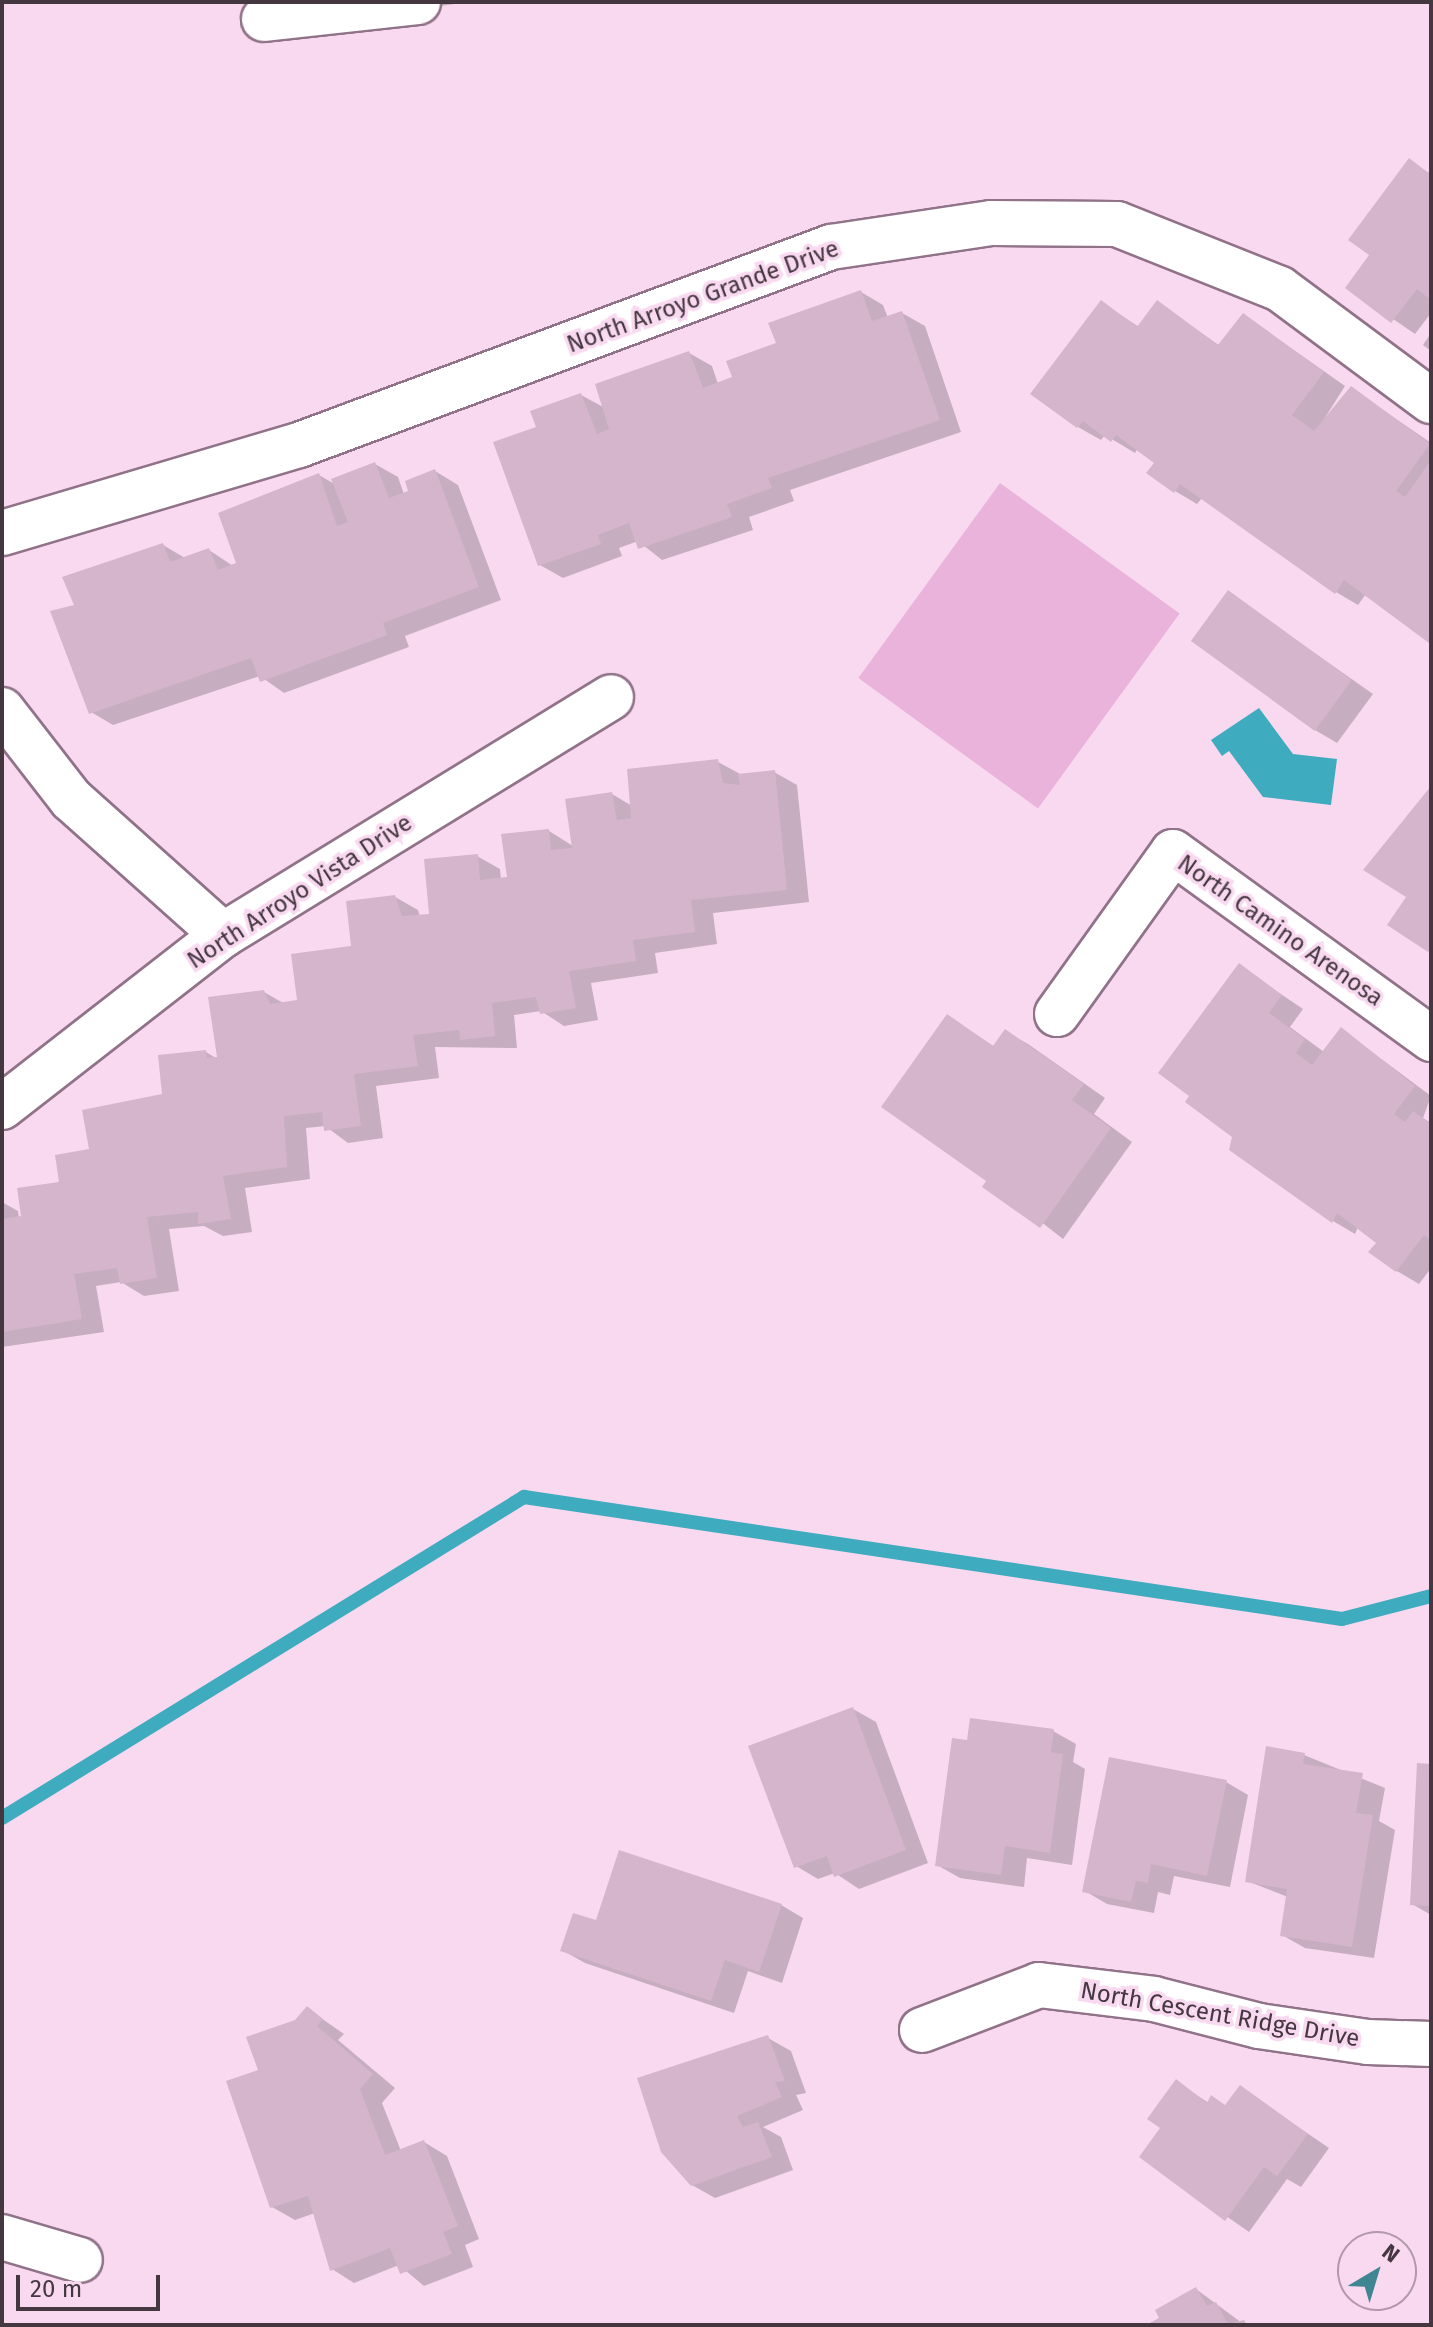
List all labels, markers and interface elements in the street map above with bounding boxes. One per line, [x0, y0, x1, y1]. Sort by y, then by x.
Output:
street label: North Arroyo Grande Drive [563, 234, 843, 360]
street label: North Arroyo Vista Drive [182, 809, 418, 975]
street label: North Camino Arenosa [1172, 849, 1388, 1013]
street label: North Cescent Ridge Drive [1078, 1976, 1362, 2054]
north arrow [1337, 2231, 1417, 2311]
text: N [1377, 2238, 1405, 2268]
scale bar [20, 2259, 164, 2309]
text: 20 m [30, 2275, 82, 2303]

